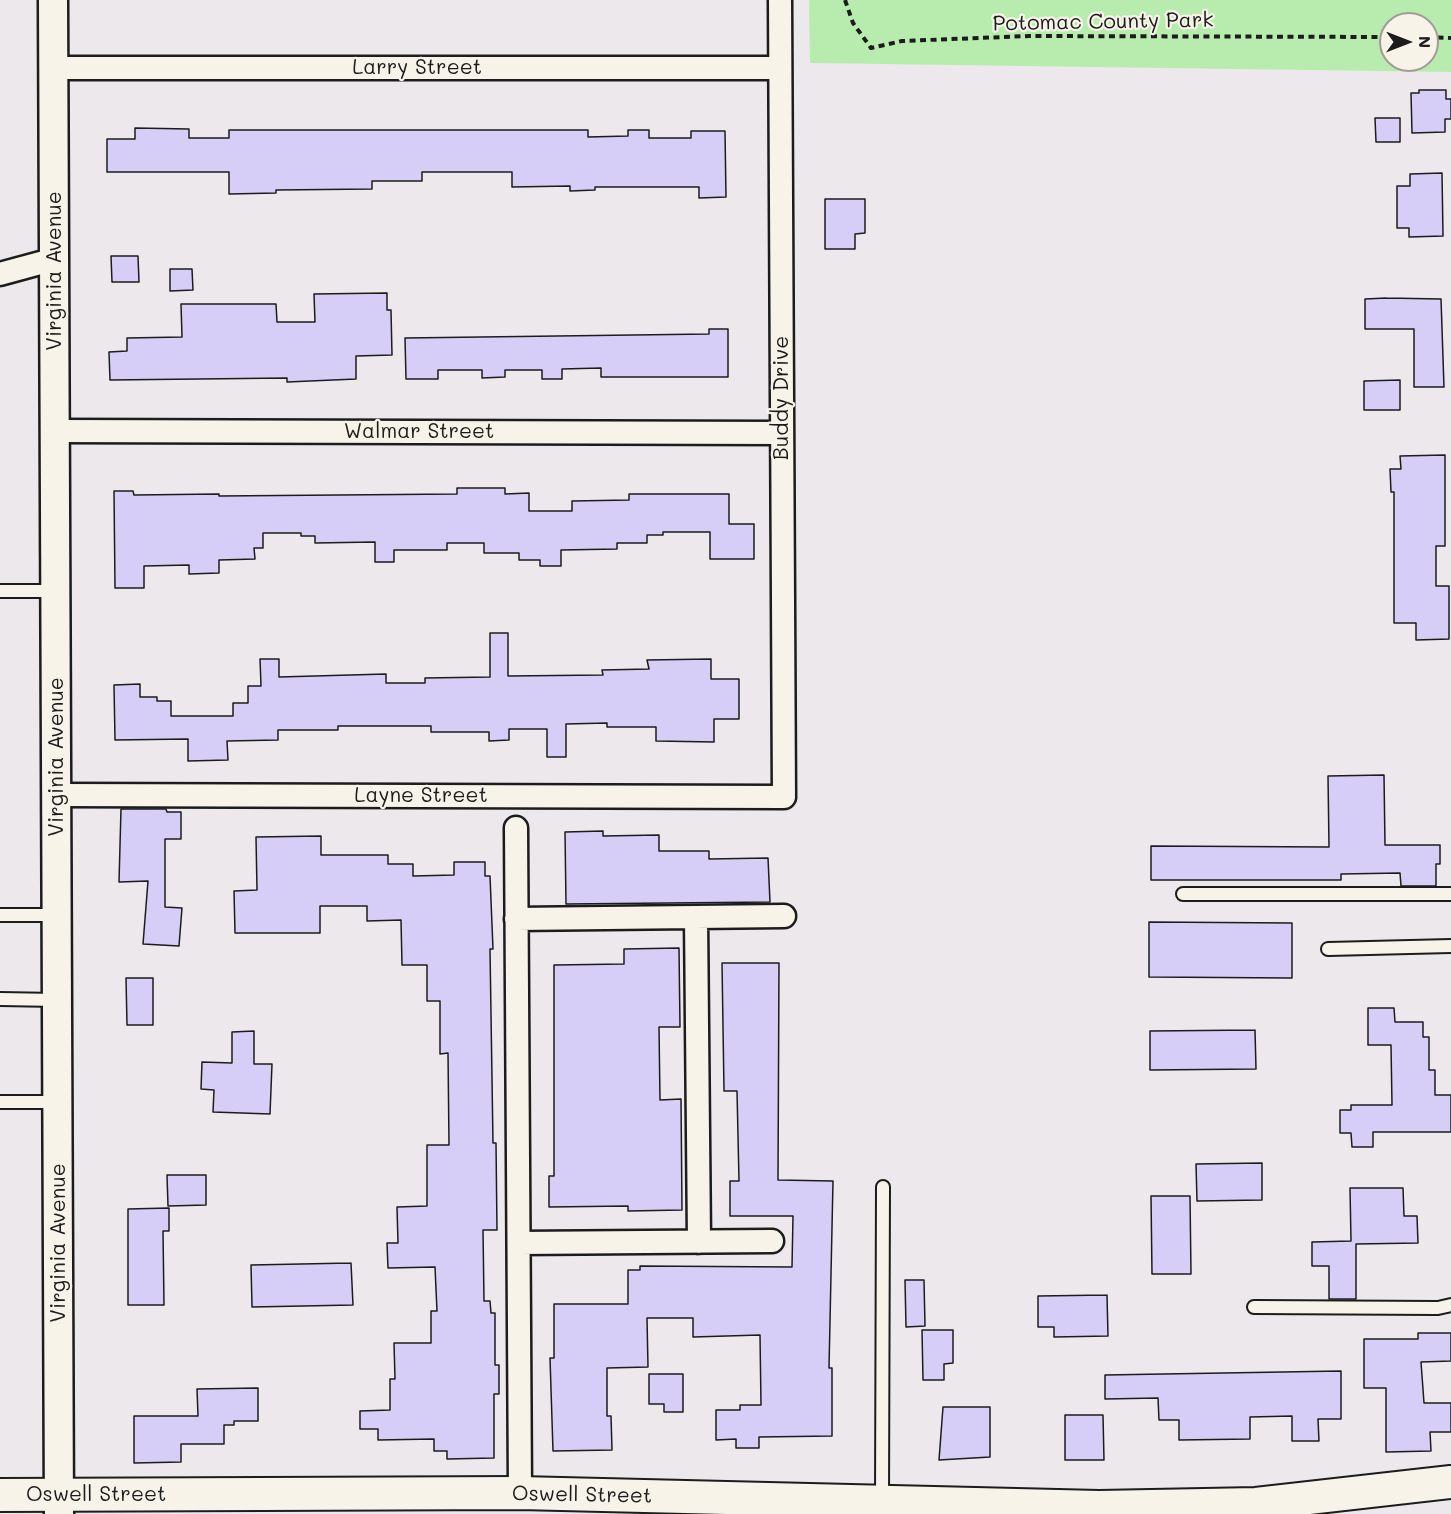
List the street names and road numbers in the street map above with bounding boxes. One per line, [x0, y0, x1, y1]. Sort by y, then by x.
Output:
street label: Potomac County Park [992, 7, 1214, 37]
street label: Larry Street [352, 55, 482, 81]
street label: Virginia Avenue [42, 191, 68, 351]
street label: Buddy Drive [769, 336, 795, 460]
street label: Walmar Street [344, 419, 494, 445]
street label: Virginia Avenue [44, 677, 70, 837]
street label: Layne Street [354, 783, 488, 809]
street label: Virginia Avenue [46, 1163, 72, 1323]
street label: Oswell Street [512, 1481, 652, 1509]
street label: Oswell Street [26, 1482, 166, 1508]

